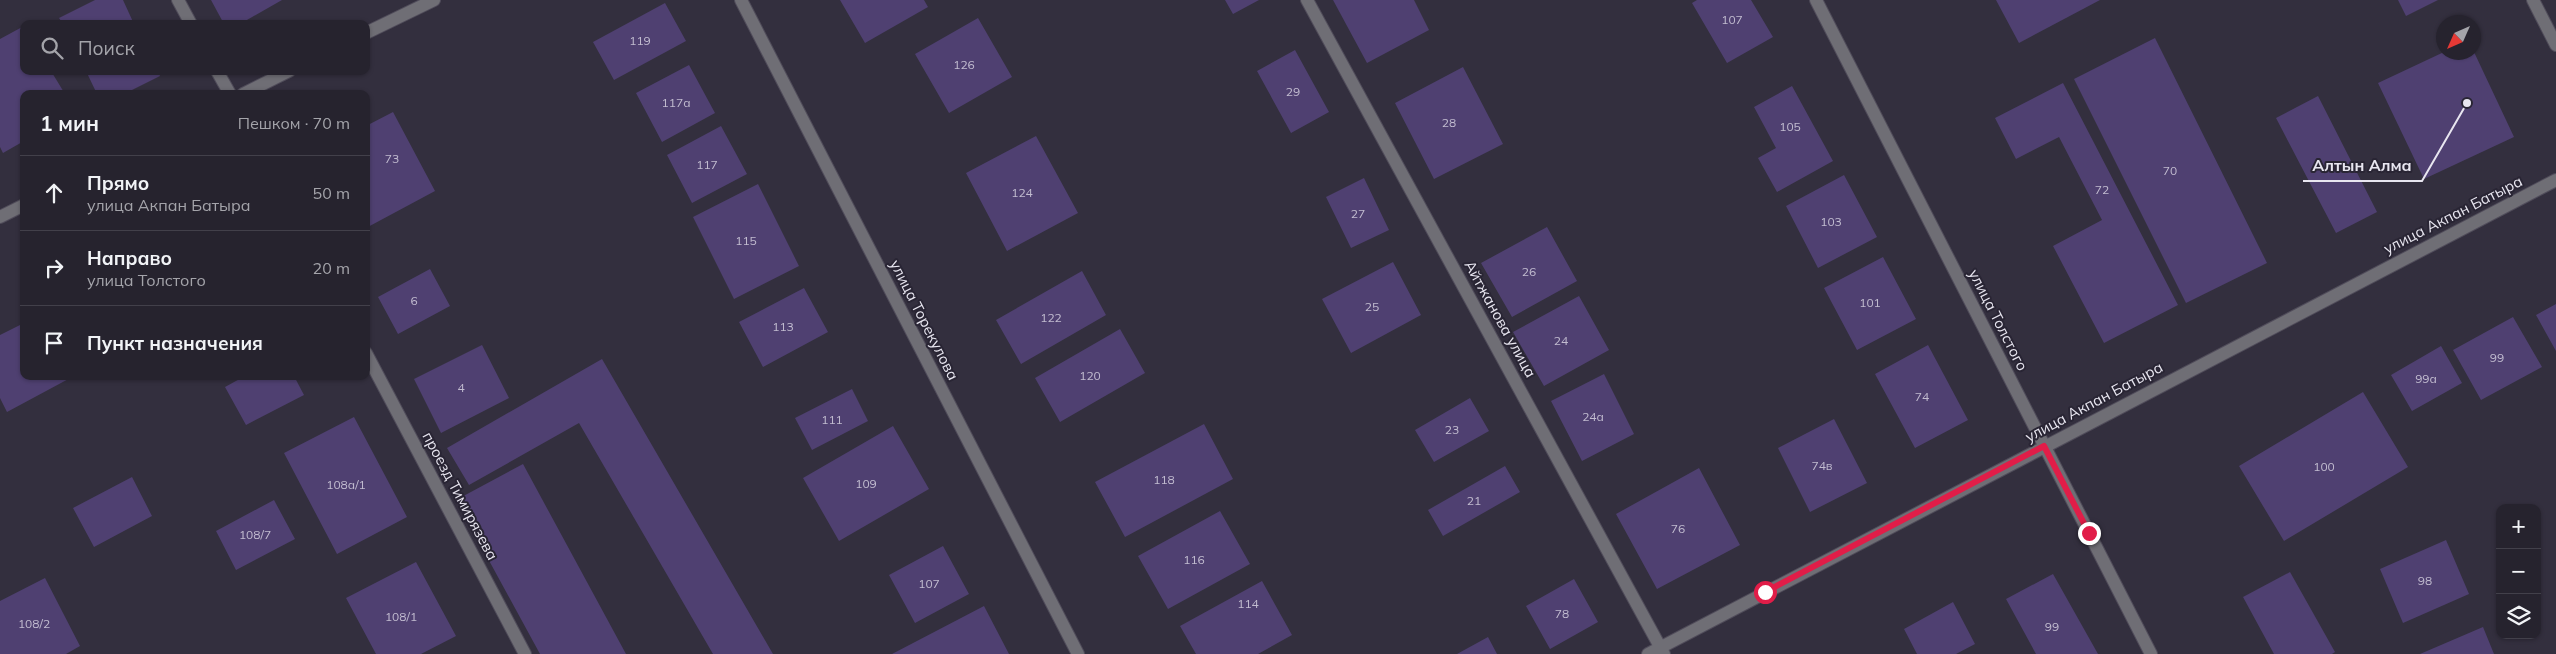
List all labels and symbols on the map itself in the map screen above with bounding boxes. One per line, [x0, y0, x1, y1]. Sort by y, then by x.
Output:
house number: 107 [1721, 12, 1743, 27]
north arrow [2436, 15, 2481, 60]
house number: 119 [629, 33, 651, 48]
house number: 126 [953, 57, 975, 72]
house number: 29 [1286, 84, 1300, 99]
house number: 117а [662, 95, 690, 110]
house number: 28 [1442, 115, 1456, 130]
house number: 105 [1779, 119, 1801, 134]
callout: Алтын Алма [2303, 150, 2422, 181]
house number: 73 [385, 151, 399, 166]
text: Алтын Алма [2312, 155, 2412, 175]
house number: 117 [696, 157, 718, 172]
house number: 70 [2163, 163, 2177, 178]
street label: улица Акпан Батыра [2380, 171, 2525, 258]
house number: 72 [2095, 182, 2109, 197]
house number: 124 [1011, 185, 1033, 200]
house number: 27 [1351, 206, 1365, 221]
house number: 103 [1820, 214, 1842, 229]
house number: 115 [735, 233, 757, 248]
street label: улица Торекулова [886, 256, 963, 383]
street label: Айтжанова улица [1460, 257, 1540, 381]
house number: 26 [1522, 264, 1536, 279]
street label: улица Толстого [1965, 266, 2032, 374]
house number: 6 [410, 293, 418, 308]
house number: 101 [1859, 295, 1881, 310]
house number: 25 [1365, 299, 1379, 314]
house number: 122 [1040, 310, 1062, 325]
house number: 113 [772, 319, 794, 334]
house number: 24 [1554, 333, 1568, 348]
house number: 99 [2490, 350, 2504, 365]
street label: улица Акпан Батыра [2022, 357, 2166, 446]
house number: 120 [1079, 368, 1101, 383]
house number: 99а [2415, 371, 2437, 386]
house number: 4 [457, 380, 465, 395]
house number: 74 [1915, 389, 1929, 404]
house number: 24а [1582, 409, 1604, 424]
house number: 111 [821, 412, 843, 427]
house number: 23 [1445, 422, 1459, 437]
street label: проезд Тимирязева [419, 428, 502, 563]
house number: 74в [1811, 458, 1833, 473]
house number: 100 [2313, 459, 2335, 474]
house number: 118 [1153, 472, 1175, 487]
house number: 109 [855, 476, 877, 491]
house number: 108а/1 [326, 477, 366, 492]
house number: 21 [1467, 493, 1481, 508]
house number: 76 [1671, 521, 1685, 536]
route end [2078, 522, 2101, 545]
house number: 108/7 [239, 527, 271, 542]
house number: 116 [1183, 552, 1205, 567]
house number: 98 [2418, 573, 2432, 588]
house number: 107 [918, 576, 940, 591]
route start [1754, 581, 1777, 604]
house number: 114 [1237, 596, 1259, 611]
house number: 78 [1555, 606, 1569, 621]
house number: 108/1 [385, 609, 417, 624]
house number: 108/2 [18, 616, 50, 631]
house number: 99 [2045, 619, 2059, 634]

